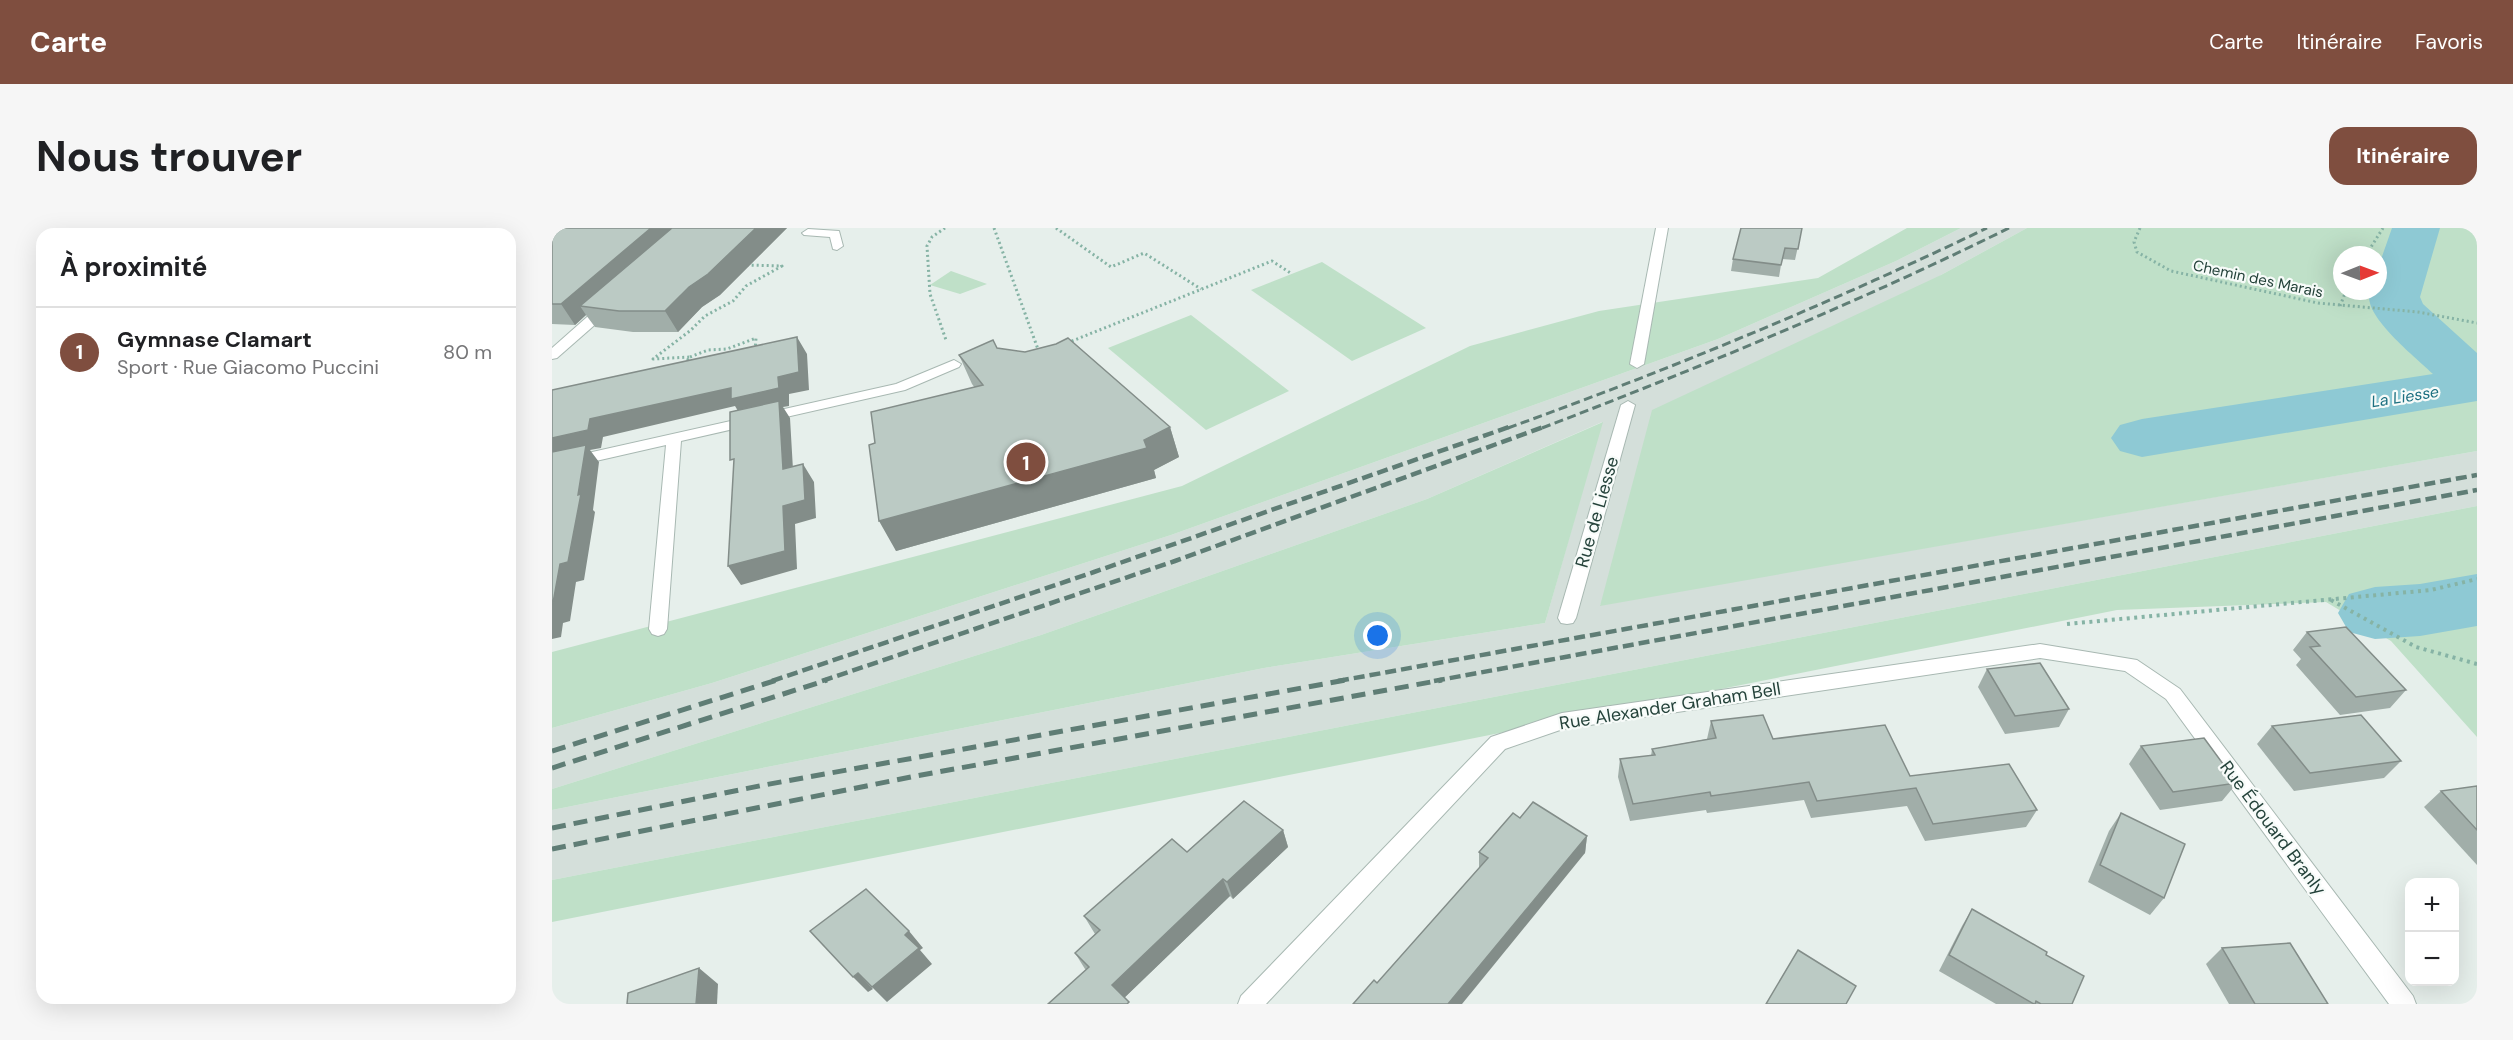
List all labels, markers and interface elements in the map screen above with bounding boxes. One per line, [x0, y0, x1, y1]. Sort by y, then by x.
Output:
text: Carte [30, 24, 107, 61]
text: Carte [2209, 28, 2263, 56]
text: Itinéraire [2296, 28, 2382, 56]
text: Favoris [2415, 28, 2483, 56]
button: Itinéraire [2329, 127, 2477, 185]
text: Nous trouver [36, 129, 302, 184]
north arrow [2333, 246, 2387, 300]
text: À proximité [60, 250, 207, 284]
street label: Chemin des Marais [2191, 255, 2325, 303]
text: Gymnase Clamart [117, 325, 312, 354]
text: 1 [76, 339, 83, 365]
text: 80 m [443, 339, 492, 365]
text: Sport · Rue Giacomo Puccini [117, 354, 379, 380]
water label: La Liesse [2370, 381, 2440, 412]
pin: 1 [1006, 440, 1046, 484]
street label: Rue de Liesse [1570, 454, 1624, 570]
your location [1363, 621, 1392, 650]
street label: Rue Alexander Graham Bell [1558, 677, 1782, 735]
street label: Rue Édouard Branly [2215, 756, 2331, 900]
map controls [2405, 878, 2459, 986]
button: + [2405, 878, 2459, 932]
button: − [2405, 932, 2459, 986]

